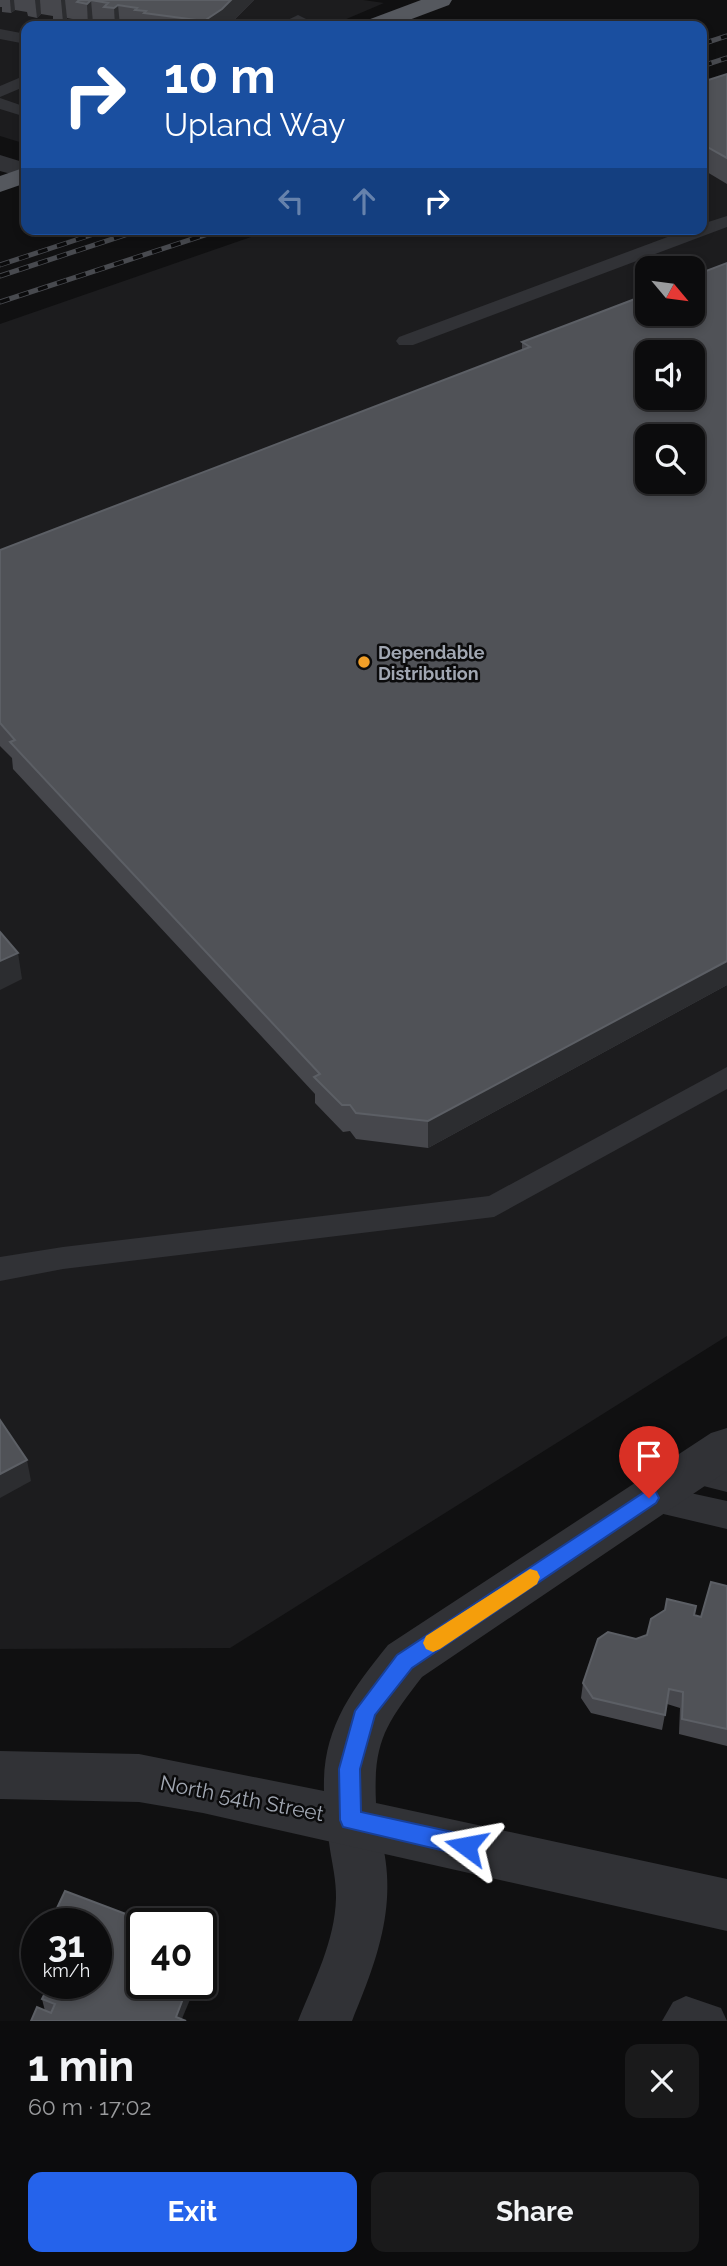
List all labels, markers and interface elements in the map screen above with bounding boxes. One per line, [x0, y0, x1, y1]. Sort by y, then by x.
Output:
text: 10 m [164, 47, 276, 104]
icon: right [49, 49, 140, 140]
text: Upland Way [164, 106, 346, 143]
icon: left [272, 182, 310, 220]
icon: ahead [345, 182, 383, 220]
icon: right [418, 182, 456, 220]
north arrow [635, 256, 705, 326]
map controls [635, 256, 705, 494]
button: sound [635, 340, 705, 410]
button: search [635, 424, 705, 494]
place label: Dependable Distribution [378, 642, 485, 684]
marker: Dependable Distribution [356, 654, 372, 670]
pin [619, 1426, 679, 1498]
icon: arrive [630, 1437, 668, 1475]
street label: North 54th Street [158, 1770, 326, 1826]
position arrow [429, 1809, 503, 1883]
speed limit sign: 40 [126, 1908, 217, 1999]
text: 31 [48, 1924, 85, 1965]
text: km/h [43, 1960, 90, 1981]
text: 1 min [28, 2042, 134, 2091]
button: close [625, 2044, 699, 2118]
text: 60 m · 17:02 [28, 2093, 151, 2120]
button: Exit [28, 2172, 357, 2252]
button: Share [371, 2172, 699, 2252]

